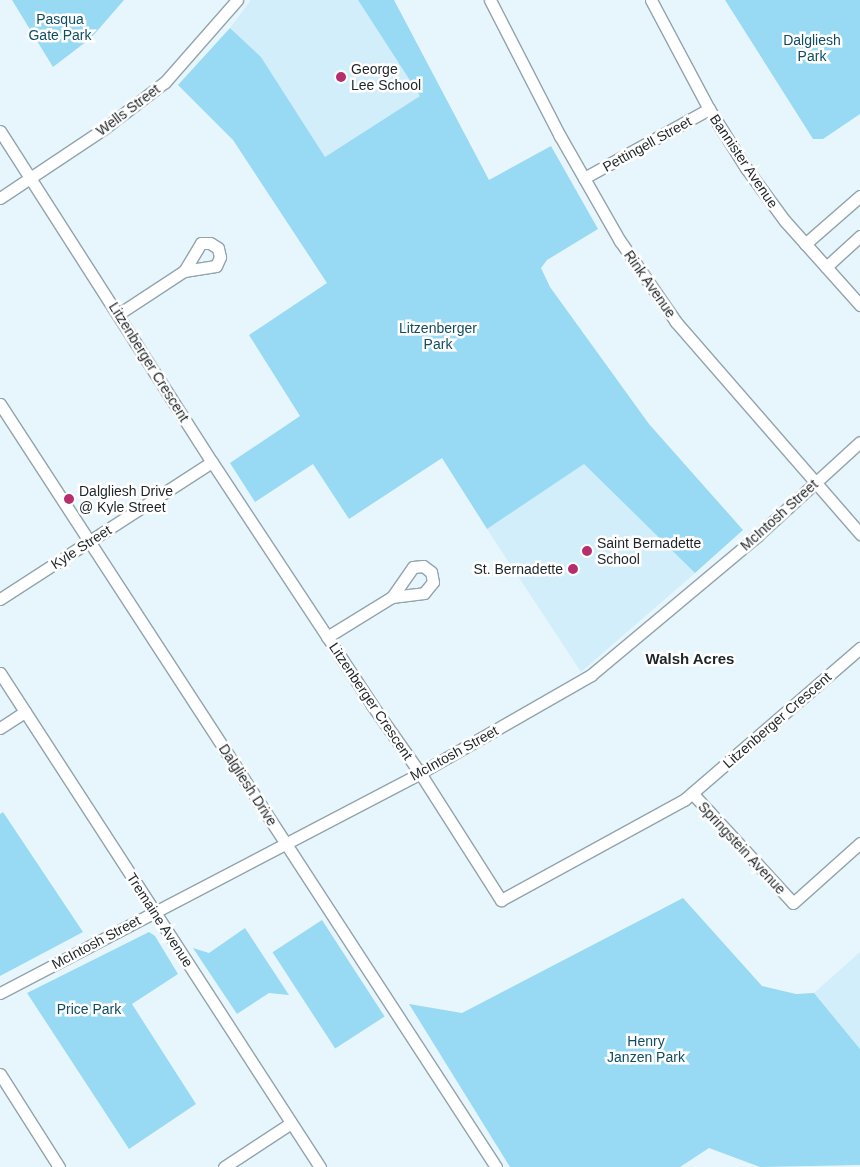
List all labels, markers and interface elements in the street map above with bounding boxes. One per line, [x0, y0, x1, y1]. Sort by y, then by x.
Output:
park label: Pasqua Gate Park [28, 11, 92, 44]
park label: Dalgliesh Park [783, 32, 841, 64]
place label: George Lee School [351, 61, 421, 94]
marker: George Lee School [335, 71, 347, 83]
street label: Wells Street [93, 81, 163, 139]
street label: Bannister Avenue [706, 111, 782, 211]
street label: Pettingell Street [600, 113, 694, 175]
street label: Rink Avenue [620, 247, 680, 321]
street label: Litzenberger Crescent [105, 299, 193, 425]
park label: Litzenberger Park [399, 320, 477, 352]
street label: McIntosh Street [737, 476, 821, 554]
place label: Dalgliesh Drive @ Kyle Street [79, 483, 173, 516]
marker: Dalgliesh Drive @ Kyle Street [63, 493, 75, 505]
street label: Kyle Street [48, 521, 114, 573]
place label: Saint Bernadette School [597, 535, 701, 568]
marker: Saint Bernadette School [581, 545, 593, 557]
place label: St. Bernadette [473, 561, 563, 577]
marker: St. Bernadette [567, 563, 579, 575]
street label: Litzenberger Crescent [326, 639, 416, 763]
district label: Walsh Acres [645, 650, 735, 668]
street label: Litzenberger Crescent [720, 668, 834, 772]
street label: McIntosh Street [407, 722, 501, 784]
street label: Dalgliesh Drive [215, 741, 281, 829]
street label: Springstein Avenue [695, 798, 789, 898]
street label: Tremaine Avenue [123, 869, 197, 971]
street label: McIntosh Street [49, 912, 143, 972]
park label: Price Park [57, 1001, 121, 1017]
park label: Henry Janzen Park [607, 1033, 685, 1066]

